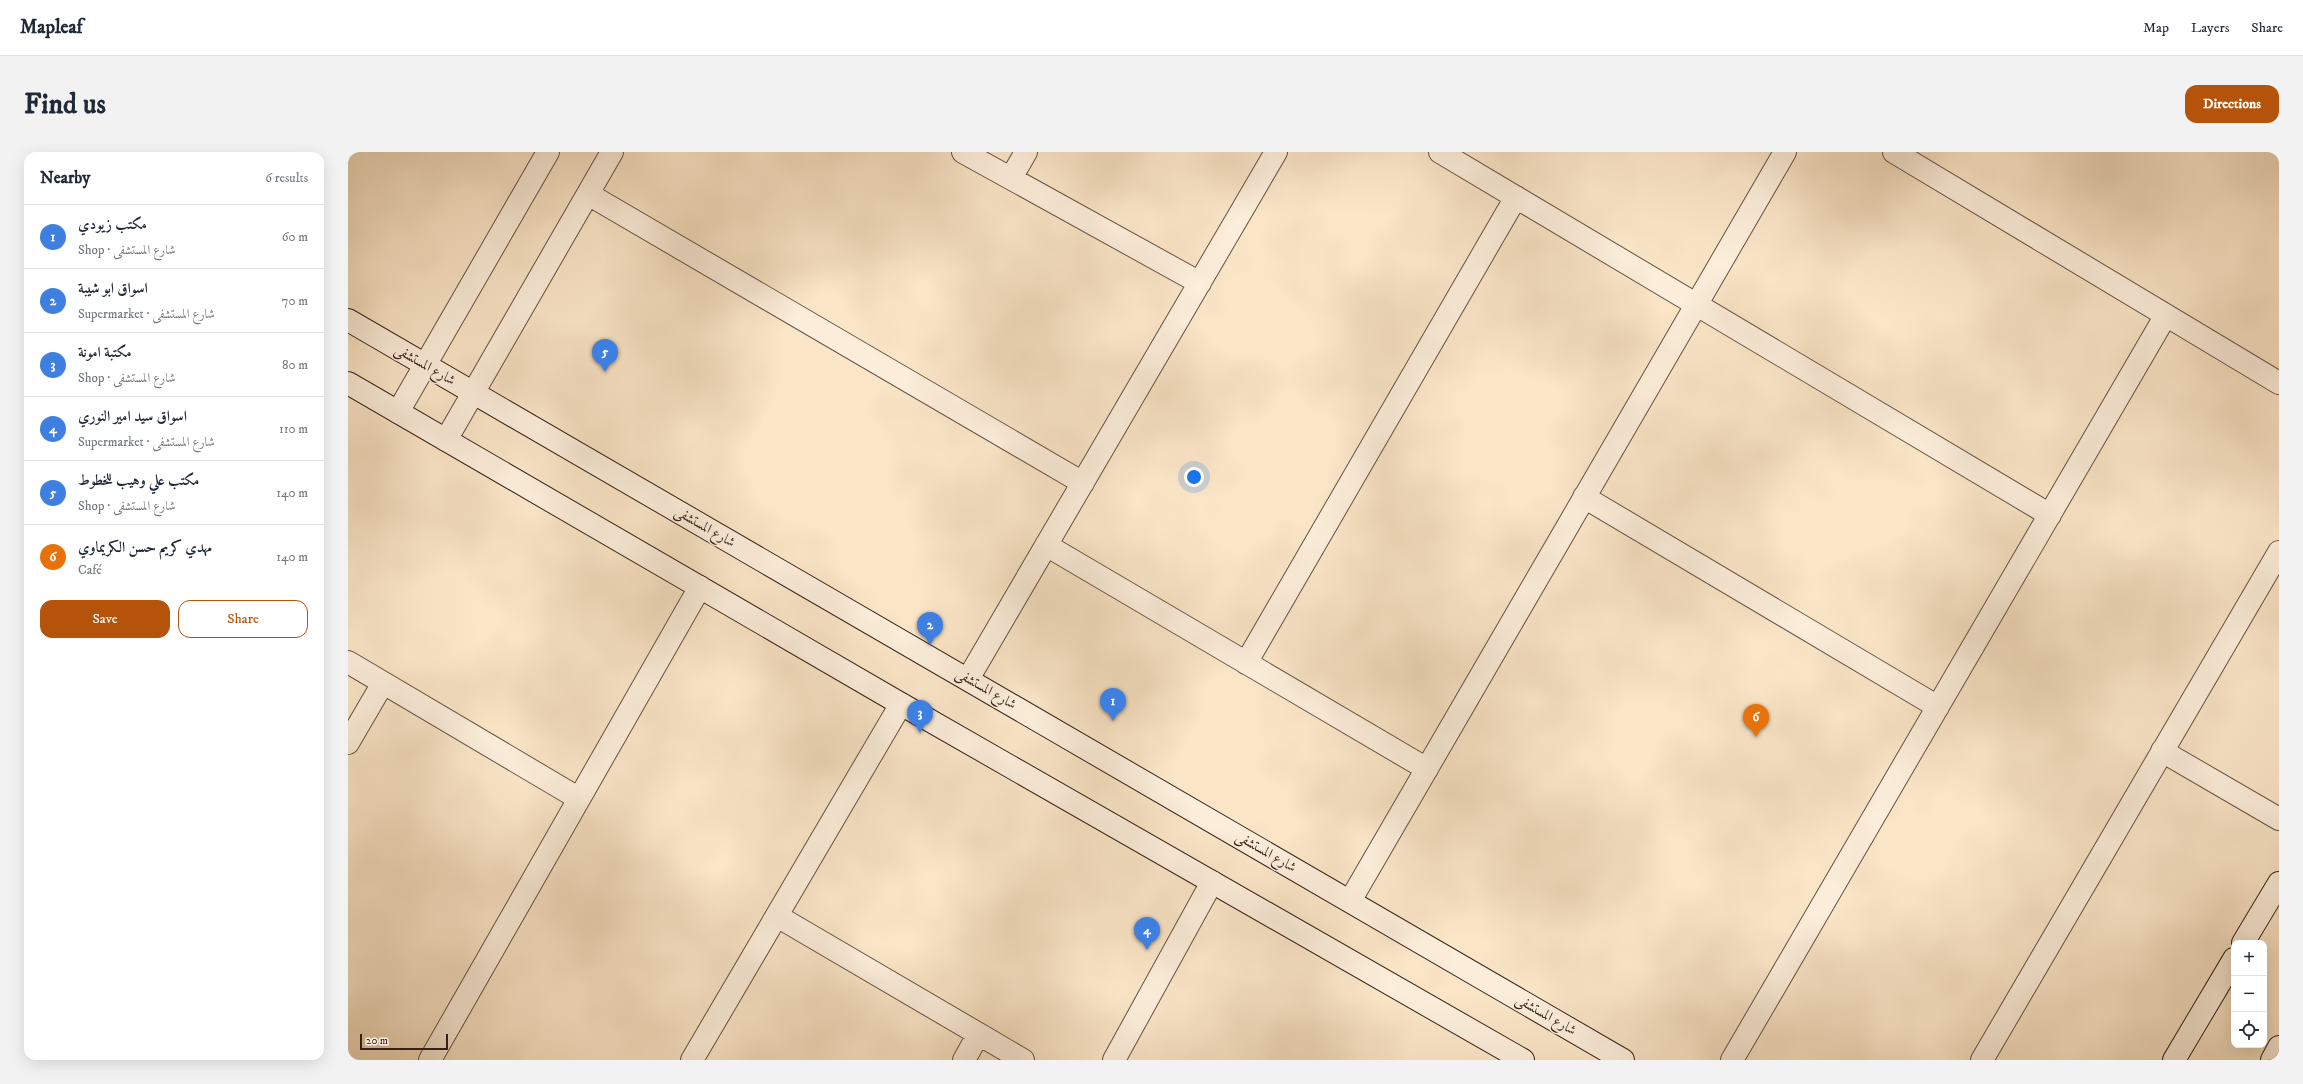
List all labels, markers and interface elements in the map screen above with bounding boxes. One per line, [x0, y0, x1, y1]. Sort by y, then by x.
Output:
text: Mapleaf [20, 16, 83, 39]
text: Map [2143, 19, 2169, 37]
text: Layers [2191, 19, 2229, 37]
text: Share [2251, 19, 2283, 37]
button: Directions [2185, 85, 2279, 123]
text: Find us [24, 87, 106, 122]
text: Nearby [40, 167, 90, 189]
text: 6 results [265, 170, 308, 186]
text: مكتب زيودي [78, 215, 147, 234]
text: 1 [51, 229, 55, 245]
text: 60 m [282, 229, 308, 245]
text: Shop · شارع المستشفى [78, 242, 176, 258]
text: اسواق ابو شيبة [78, 279, 148, 298]
text: 2 [50, 293, 56, 309]
text: 70 m [282, 293, 308, 309]
text: Supermarket · شارع المستشفى [78, 306, 215, 322]
pin: 5 [592, 339, 618, 372]
street label: شارع المستشفى [390, 340, 459, 391]
text: مكتبة امونة [78, 343, 132, 362]
text: 3 [51, 357, 55, 373]
text: 80 m [282, 357, 308, 373]
text: Shop · شارع المستشفى [78, 370, 176, 386]
text: اسواق سيد امير النوري [78, 407, 187, 426]
text: 4 [49, 421, 57, 437]
text: 110 m [279, 421, 308, 437]
text: Supermarket · شارع المستشفى [78, 434, 215, 450]
your location [1184, 467, 1204, 487]
text: مكتب علي وهيب للخطوط [78, 471, 199, 490]
text: 5 [50, 485, 56, 501]
text: 140 m [276, 485, 308, 501]
text: Shop · شارع المستشفى [78, 498, 176, 514]
street label: شارع المستشفى [670, 502, 739, 553]
text: مهدي كريم حسن الكريماوي [78, 538, 212, 557]
text: 6 [50, 549, 56, 565]
text: 140 m [276, 549, 308, 565]
text: Café [78, 562, 102, 578]
button: Save [40, 600, 170, 638]
button: Share [178, 600, 308, 638]
pin: 2 [917, 612, 943, 645]
street label: شارع المستشفى [951, 664, 1020, 715]
pin: 1 [1100, 688, 1126, 721]
pin: 3 [907, 700, 933, 733]
pin: 6 [1743, 704, 1769, 737]
street label: شارع المستشفى [1231, 827, 1300, 878]
pin: 4 [1134, 917, 1160, 950]
map controls [2231, 940, 2267, 1048]
button: + [2231, 940, 2267, 976]
button: − [2231, 976, 2267, 1012]
street label: شارع المستشفى [1511, 990, 1580, 1041]
button: locate [2231, 1012, 2267, 1048]
scale bar [360, 1032, 448, 1051]
text: 20 m [366, 1034, 388, 1048]

